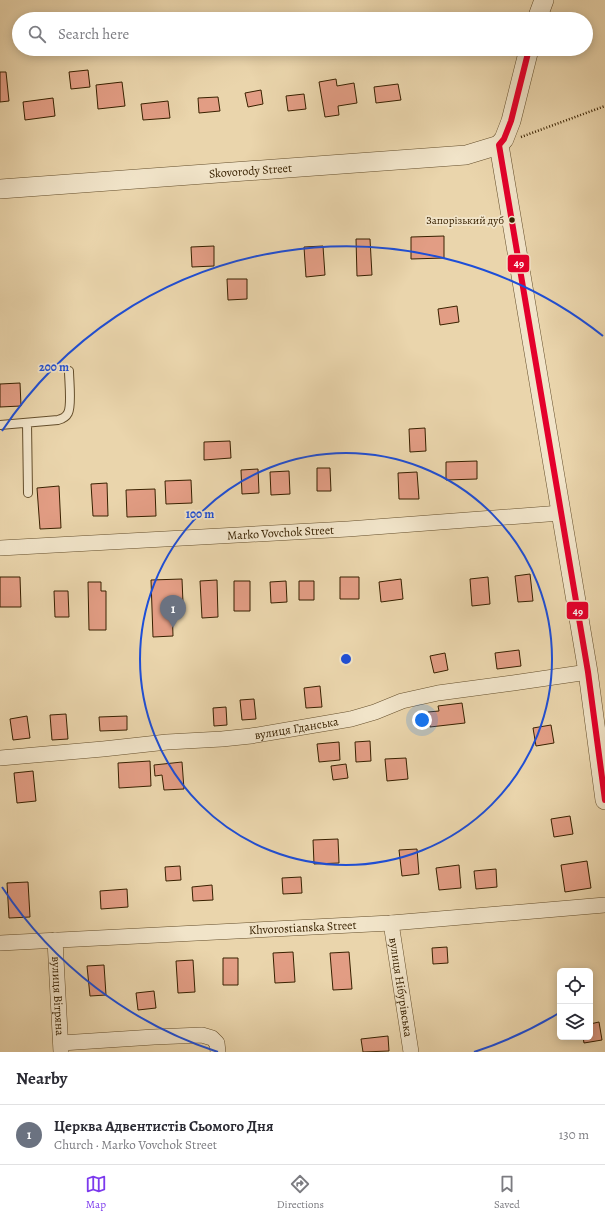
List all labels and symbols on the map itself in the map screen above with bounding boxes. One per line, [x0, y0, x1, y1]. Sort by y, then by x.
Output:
street label: Skovorody Street [208, 160, 292, 182]
place label: Запорізький дуб [426, 213, 504, 228]
marker: Запорізький дуб [507, 215, 517, 225]
line badge: 49 [507, 254, 530, 273]
text: 49 [514, 256, 524, 271]
text: 200 m [39, 359, 69, 375]
text: 100 m [186, 506, 214, 522]
street label: Marko Vovchok Street [227, 522, 335, 544]
pin: 1 [160, 595, 186, 628]
line badge: 49 [566, 601, 589, 620]
text: 49 [573, 604, 583, 619]
centre of rings [339, 652, 353, 666]
your location [412, 710, 432, 730]
street label: вулиця Гданська [253, 713, 340, 743]
street label: Khvorostianska Street [248, 917, 357, 938]
street label: вулиця Нібурівська [385, 936, 417, 1038]
street label: вулиця Вітряна [48, 956, 68, 1036]

